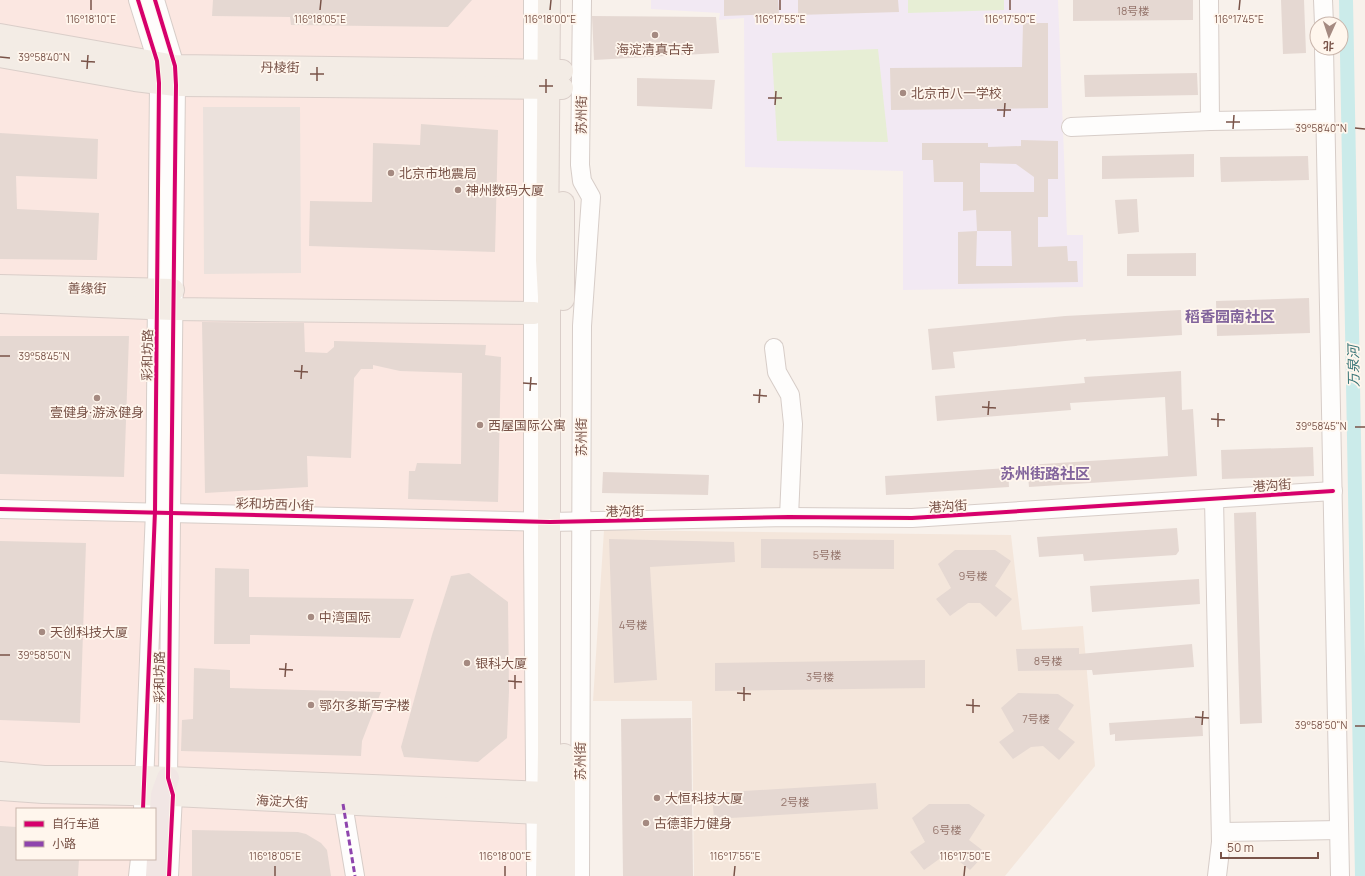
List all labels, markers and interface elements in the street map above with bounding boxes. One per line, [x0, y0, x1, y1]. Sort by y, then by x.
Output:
house number: 18号楼 [1117, 3, 1149, 18]
text: 116°18'10"E [66, 12, 116, 26]
text: 116°18'05"E [294, 12, 346, 26]
text: 116°18'00"E [524, 12, 576, 26]
text: 116°17'55"E [755, 12, 806, 26]
text: 116°17'50"E [984, 12, 1036, 26]
text: 116°17'45"E [1214, 12, 1264, 26]
north arrow [1309, 16, 1349, 56]
marker: 海淀清真古寺 [650, 30, 660, 40]
text: 北 [1323, 39, 1334, 54]
place label: 海淀清真古寺 [616, 40, 694, 58]
text: 39°58'40"N [18, 50, 70, 64]
street label: 丹棱街 [260, 58, 300, 76]
place label: 北京市八一学校 [911, 84, 1002, 102]
marker: 北京市八一学校 [898, 88, 908, 98]
street label: 苏州街 [572, 95, 590, 135]
text: 39°58'40"N [1295, 121, 1347, 135]
place label: 北京市地震局 [399, 164, 477, 182]
marker: 北京市地震局 [386, 168, 396, 178]
place label: 神州数码大厦 [466, 181, 544, 199]
marker: 神州数码大厦 [453, 185, 463, 195]
street label: 善缘街 [67, 279, 107, 297]
district label: 稻香园南社区 [1185, 306, 1275, 327]
street label: 彩和坊路 [138, 329, 156, 381]
water label: 万泉河 [1343, 342, 1363, 387]
text: 39°58'45"N [18, 349, 70, 363]
marker: 壹健身·游泳健身 [92, 393, 102, 403]
place label: 壹健身·游泳健身 [50, 403, 144, 421]
place label: 西屋国际公寓 [488, 416, 566, 434]
street label: 苏州街 [572, 417, 590, 457]
text: 39°58'45"N [1295, 419, 1347, 433]
marker: 西屋国际公寓 [475, 420, 485, 430]
district label: 苏州街路社区 [1000, 463, 1090, 484]
street label: 港沟街 [1252, 475, 1292, 495]
street label: 彩和坊西小街 [236, 494, 314, 514]
street label: 港沟街 [928, 496, 968, 516]
street label: 港沟街 [605, 502, 645, 520]
house number: 5号楼 [813, 547, 841, 562]
house number: 9号楼 [959, 568, 987, 583]
place label: 中湾国际 [319, 608, 371, 626]
marker: 中湾国际 [306, 612, 316, 622]
house number: 4号楼 [619, 617, 647, 632]
place label: 天创科技大厦 [50, 623, 128, 641]
marker: 天创科技大厦 [37, 627, 47, 637]
text: 39°58'50"N [18, 648, 70, 662]
street label: 彩和坊路 [150, 651, 168, 703]
house number: 8号楼 [1034, 653, 1062, 668]
place label: 银科大厦 [475, 654, 527, 672]
marker: 银科大厦 [462, 658, 472, 668]
house number: 3号楼 [806, 669, 834, 684]
place label: 鄂尔多斯写字楼 [319, 696, 410, 714]
marker: 鄂尔多斯写字楼 [306, 700, 316, 710]
house number: 7号楼 [1022, 711, 1050, 726]
text: 39°58'50"N [1295, 718, 1347, 732]
street label: 苏州街 [571, 741, 589, 781]
place label: 大恒科技大厦 [665, 789, 743, 807]
street label: 海淀大街 [256, 791, 308, 811]
marker: 大恒科技大厦 [652, 793, 662, 803]
house number: 2号楼 [781, 794, 809, 809]
legend [16, 808, 156, 860]
place label: 古德菲力健身 [654, 814, 732, 832]
text: 自行车道 [52, 815, 100, 832]
marker: 古德菲力健身 [641, 818, 651, 828]
house number: 6号楼 [933, 822, 961, 837]
scale bar [1221, 834, 1318, 860]
text: 小路 [52, 835, 76, 852]
text: 50 m [1227, 839, 1254, 856]
text: 116°18'05"E [249, 849, 301, 863]
text: 116°18'00"E [479, 849, 531, 863]
text: 116°17'55"E [710, 849, 761, 863]
text: 116°17'50"E [939, 849, 991, 863]

